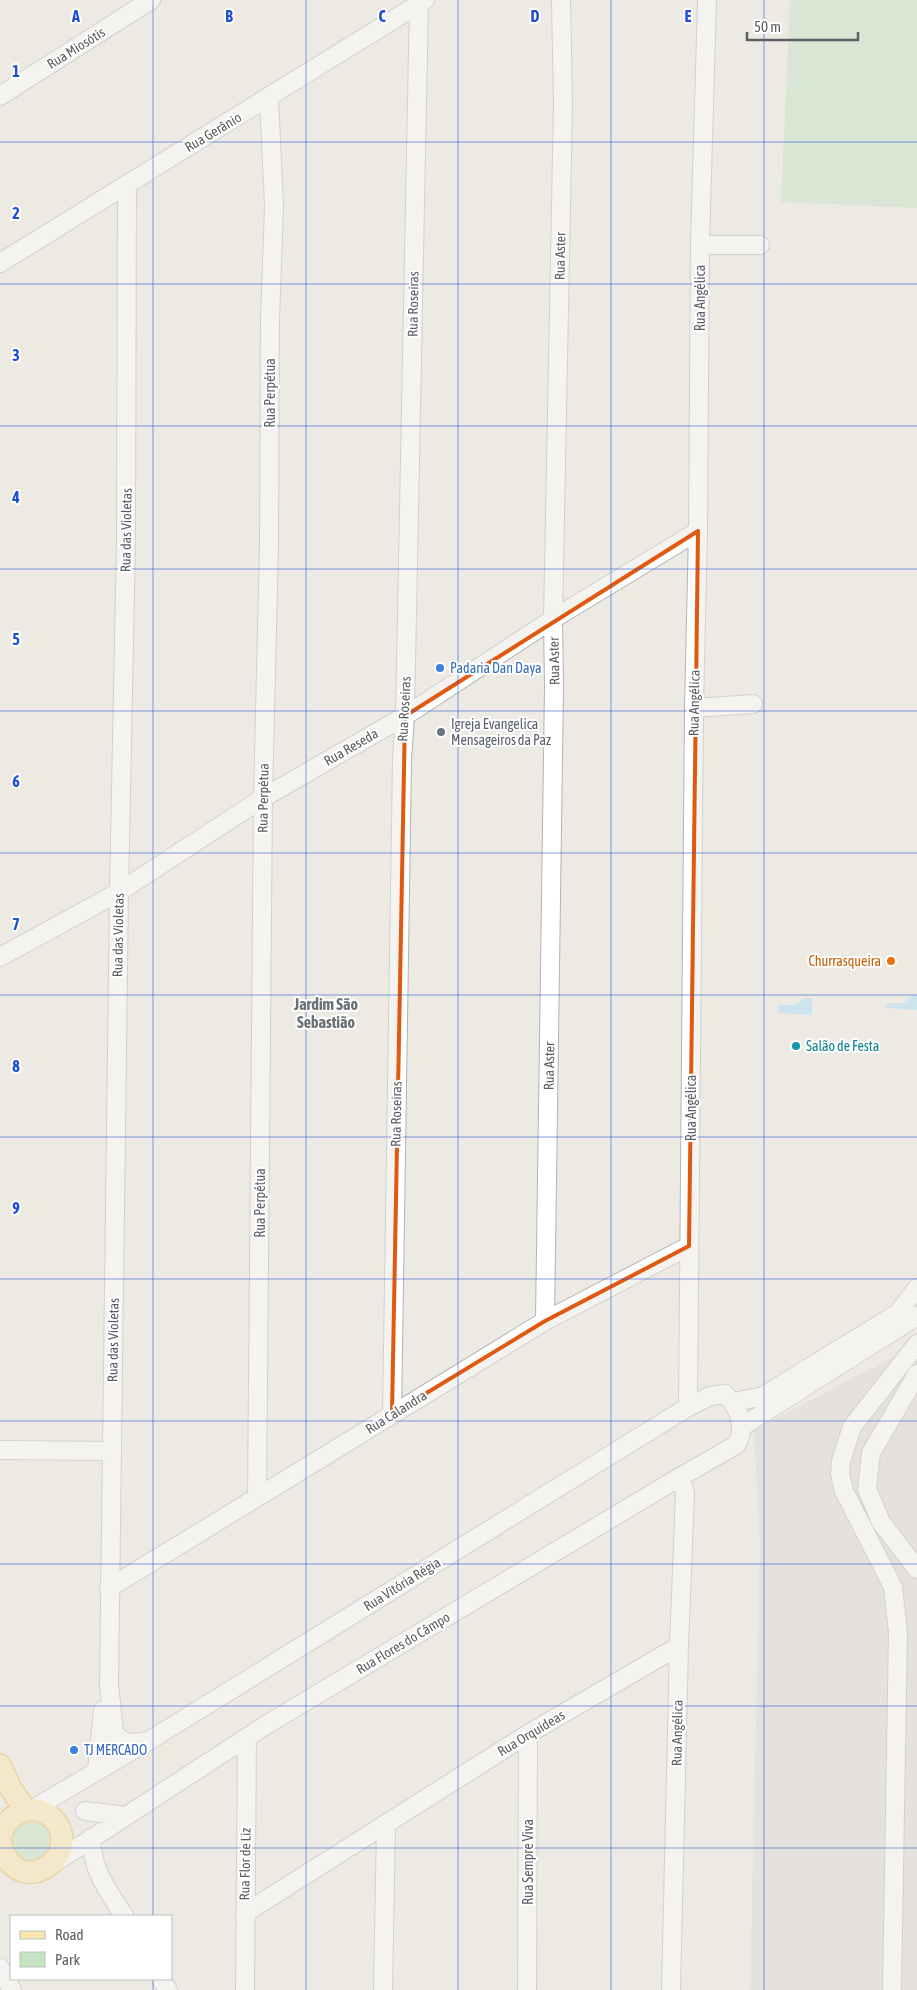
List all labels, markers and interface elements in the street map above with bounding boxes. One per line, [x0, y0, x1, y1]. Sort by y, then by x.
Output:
text: A [71, 7, 80, 25]
text: B [225, 7, 233, 25]
text: C [378, 7, 386, 25]
text: D [531, 7, 540, 25]
text: E [685, 7, 692, 25]
scale bar [747, 10, 858, 42]
text: 50 m [754, 18, 781, 35]
street label: Rua Miosótis [44, 24, 108, 72]
text: 1 [12, 62, 20, 80]
street label: Rua Gerânio [182, 109, 244, 155]
text: 2 [12, 204, 20, 222]
street label: Rua Aster [552, 231, 568, 280]
street label: Rua Angélica [692, 265, 708, 331]
street label: Rua Roseiras [404, 271, 422, 337]
text: 3 [12, 346, 20, 364]
street label: Rua Perpétua [262, 358, 278, 428]
text: 4 [11, 488, 20, 506]
street label: Rua das Violetas [117, 488, 135, 572]
text: 5 [12, 630, 20, 648]
street label: Rua Aster [546, 636, 562, 685]
place label: Padaria Dan Daya [450, 660, 542, 676]
marker: Padaria Dan Daya [434, 662, 446, 674]
street label: Rua Angélica [685, 670, 703, 736]
street label: Rua Roseiras [394, 676, 414, 742]
place label: Igreja Evangelica Mensageiros da Paz [451, 716, 551, 748]
street label: Rua Reseda [321, 725, 381, 769]
marker: Igreja Evangelica Mensageiros da Paz [435, 726, 447, 738]
street label: Rua Perpétua [254, 763, 272, 833]
text: 6 [12, 772, 20, 790]
street label: Rua das Violetas [109, 893, 127, 977]
text: 7 [12, 915, 20, 933]
place label: Churrasqueira [808, 953, 881, 969]
marker: Churrasqueira [885, 955, 897, 967]
district label: Jardim São Sebastião [293, 995, 358, 1031]
place label: Salão de Festa [806, 1038, 879, 1054]
marker: Salão de Festa [790, 1040, 802, 1052]
street label: Rua Aster [541, 1041, 557, 1090]
text: 8 [12, 1057, 20, 1075]
street label: Rua Angélica [683, 1075, 699, 1141]
street label: Rua Roseiras [387, 1081, 405, 1147]
street label: Rua Perpétua [252, 1168, 268, 1238]
text: 9 [12, 1199, 20, 1217]
street label: Rua das Violetas [104, 1298, 122, 1382]
street label: Rua Calandra [362, 1387, 430, 1437]
street label: Rua Vitória Régia [361, 1554, 443, 1614]
street label: Rua Flores do Câmpo [353, 1609, 453, 1677]
street label: Rua Angélica [668, 1700, 686, 1766]
street label: Rua Orquídeas [494, 1707, 568, 1759]
place label: TJ MERCADO [84, 1742, 147, 1758]
marker: TJ MERCADO [68, 1744, 80, 1756]
street label: Rua Sempre Viva [520, 1819, 536, 1905]
street label: Rua Flor de Liz [236, 1828, 254, 1900]
legend [10, 1915, 172, 1980]
text: Road [55, 1926, 84, 1943]
text: Park [55, 1951, 80, 1968]

